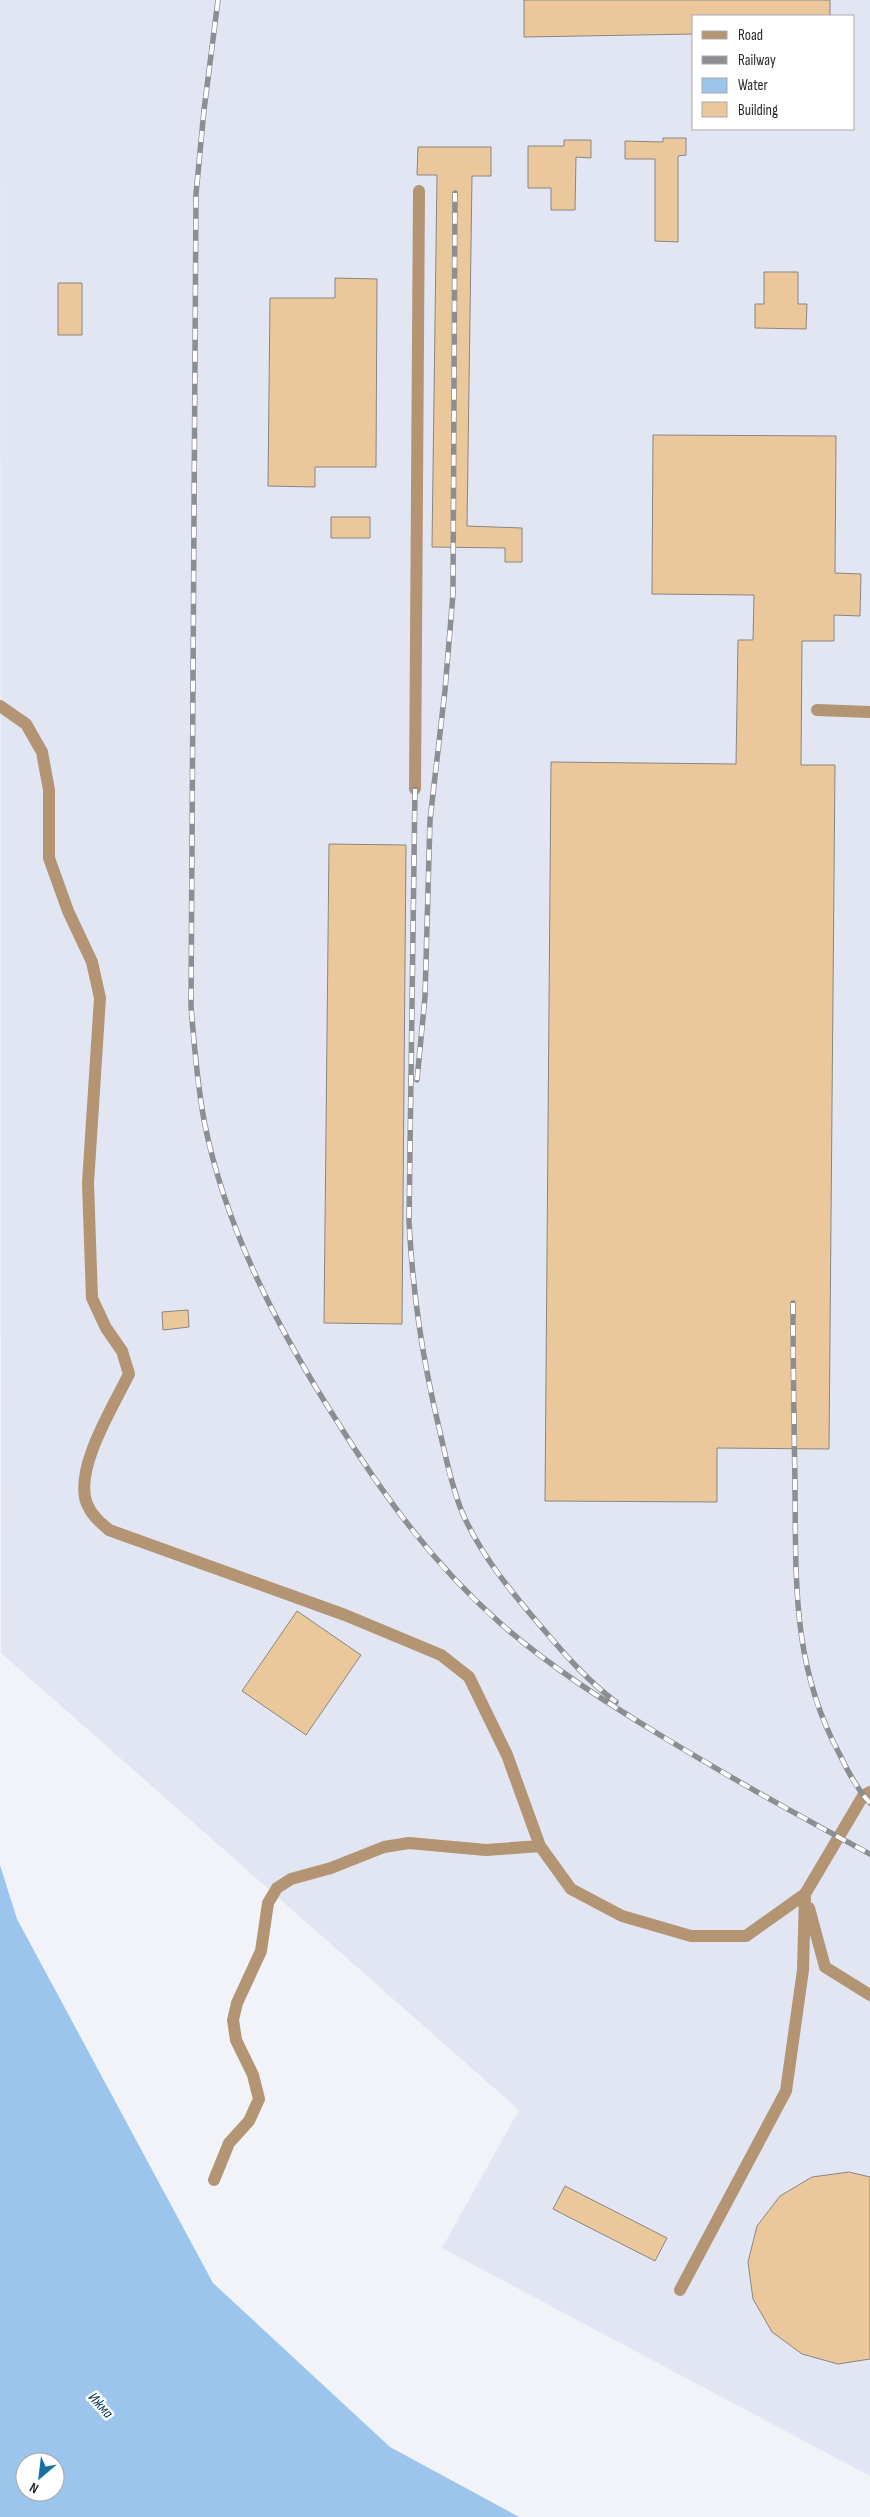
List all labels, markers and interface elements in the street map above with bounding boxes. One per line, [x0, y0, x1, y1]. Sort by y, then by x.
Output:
legend [692, 15, 855, 130]
text: Road [738, 26, 763, 45]
text: Railway [738, 51, 776, 70]
text: Water [738, 76, 769, 95]
text: Building [738, 101, 778, 120]
water label: Ижма [84, 2388, 117, 2422]
north arrow [15, 2452, 65, 2502]
text: N [27, 2479, 41, 2497]

